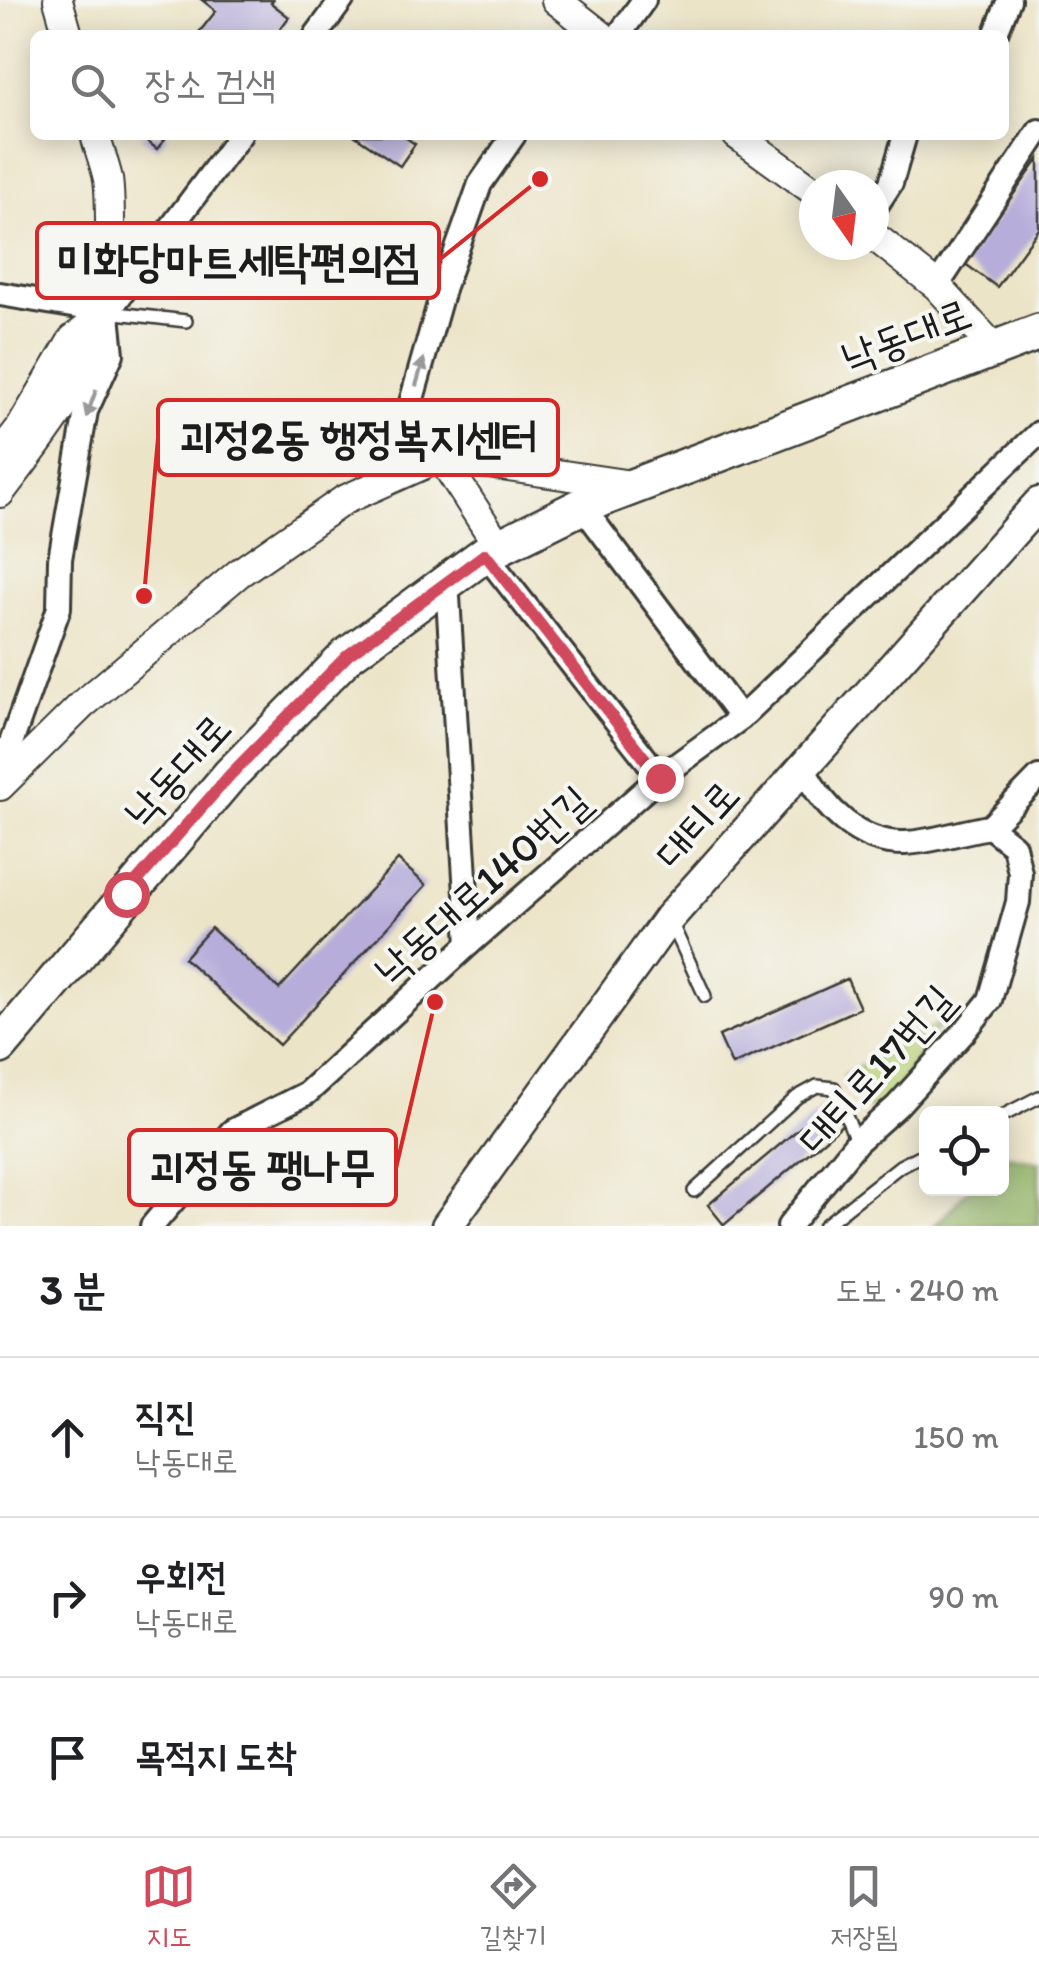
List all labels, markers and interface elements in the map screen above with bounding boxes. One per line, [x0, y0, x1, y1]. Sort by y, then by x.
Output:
search box [30, 30, 1009, 140]
icon: search [65, 58, 120, 113]
text: 장소 검색 [145, 61, 276, 107]
north arrow [799, 170, 889, 260]
callout: 미화당마트세탁편의점 [37, 223, 439, 298]
text: 미화당마트세탁편의점 [57, 233, 419, 287]
street label: 낙동대로 [834, 287, 978, 383]
one-way arrow [413, 356, 428, 387]
one-way arrow [83, 390, 98, 420]
callout: 괴정2동 행정복지센터 [158, 400, 558, 475]
text: 괴정2동 행정복지센터 [178, 410, 538, 464]
street label: 낙동대로 [113, 703, 241, 837]
route end [638, 756, 684, 802]
street label: 대티로 [644, 769, 750, 879]
street label: 낙동대로140번길 [363, 775, 601, 995]
route start [104, 872, 150, 918]
street label: 대티로17번길 [787, 974, 965, 1164]
map controls [919, 1106, 1009, 1196]
button: locate [919, 1106, 1009, 1196]
callout: 괴정동 팽나무 [129, 1130, 396, 1205]
text: 괴정동 팽나무 [148, 1140, 376, 1194]
text: 3 분 [40, 1264, 106, 1315]
text: 도보 · 240 m [836, 1271, 999, 1309]
text: 직진 [135, 1393, 196, 1439]
icon: ahead [40, 1410, 95, 1465]
text: 150 m [914, 1418, 999, 1456]
text: 낙동대로 [135, 1442, 238, 1480]
text: 우회전 [135, 1553, 227, 1599]
icon: right [40, 1570, 95, 1625]
text: 90 m [928, 1578, 999, 1616]
text: 낙동대로 [135, 1602, 238, 1640]
icon: arrive [40, 1730, 95, 1785]
text: 목적지 도착 [135, 1733, 296, 1779]
tab: 지도 [141, 1859, 196, 1956]
tab: 길찾기 [479, 1859, 547, 1956]
tab: 저장됨 [830, 1859, 898, 1956]

